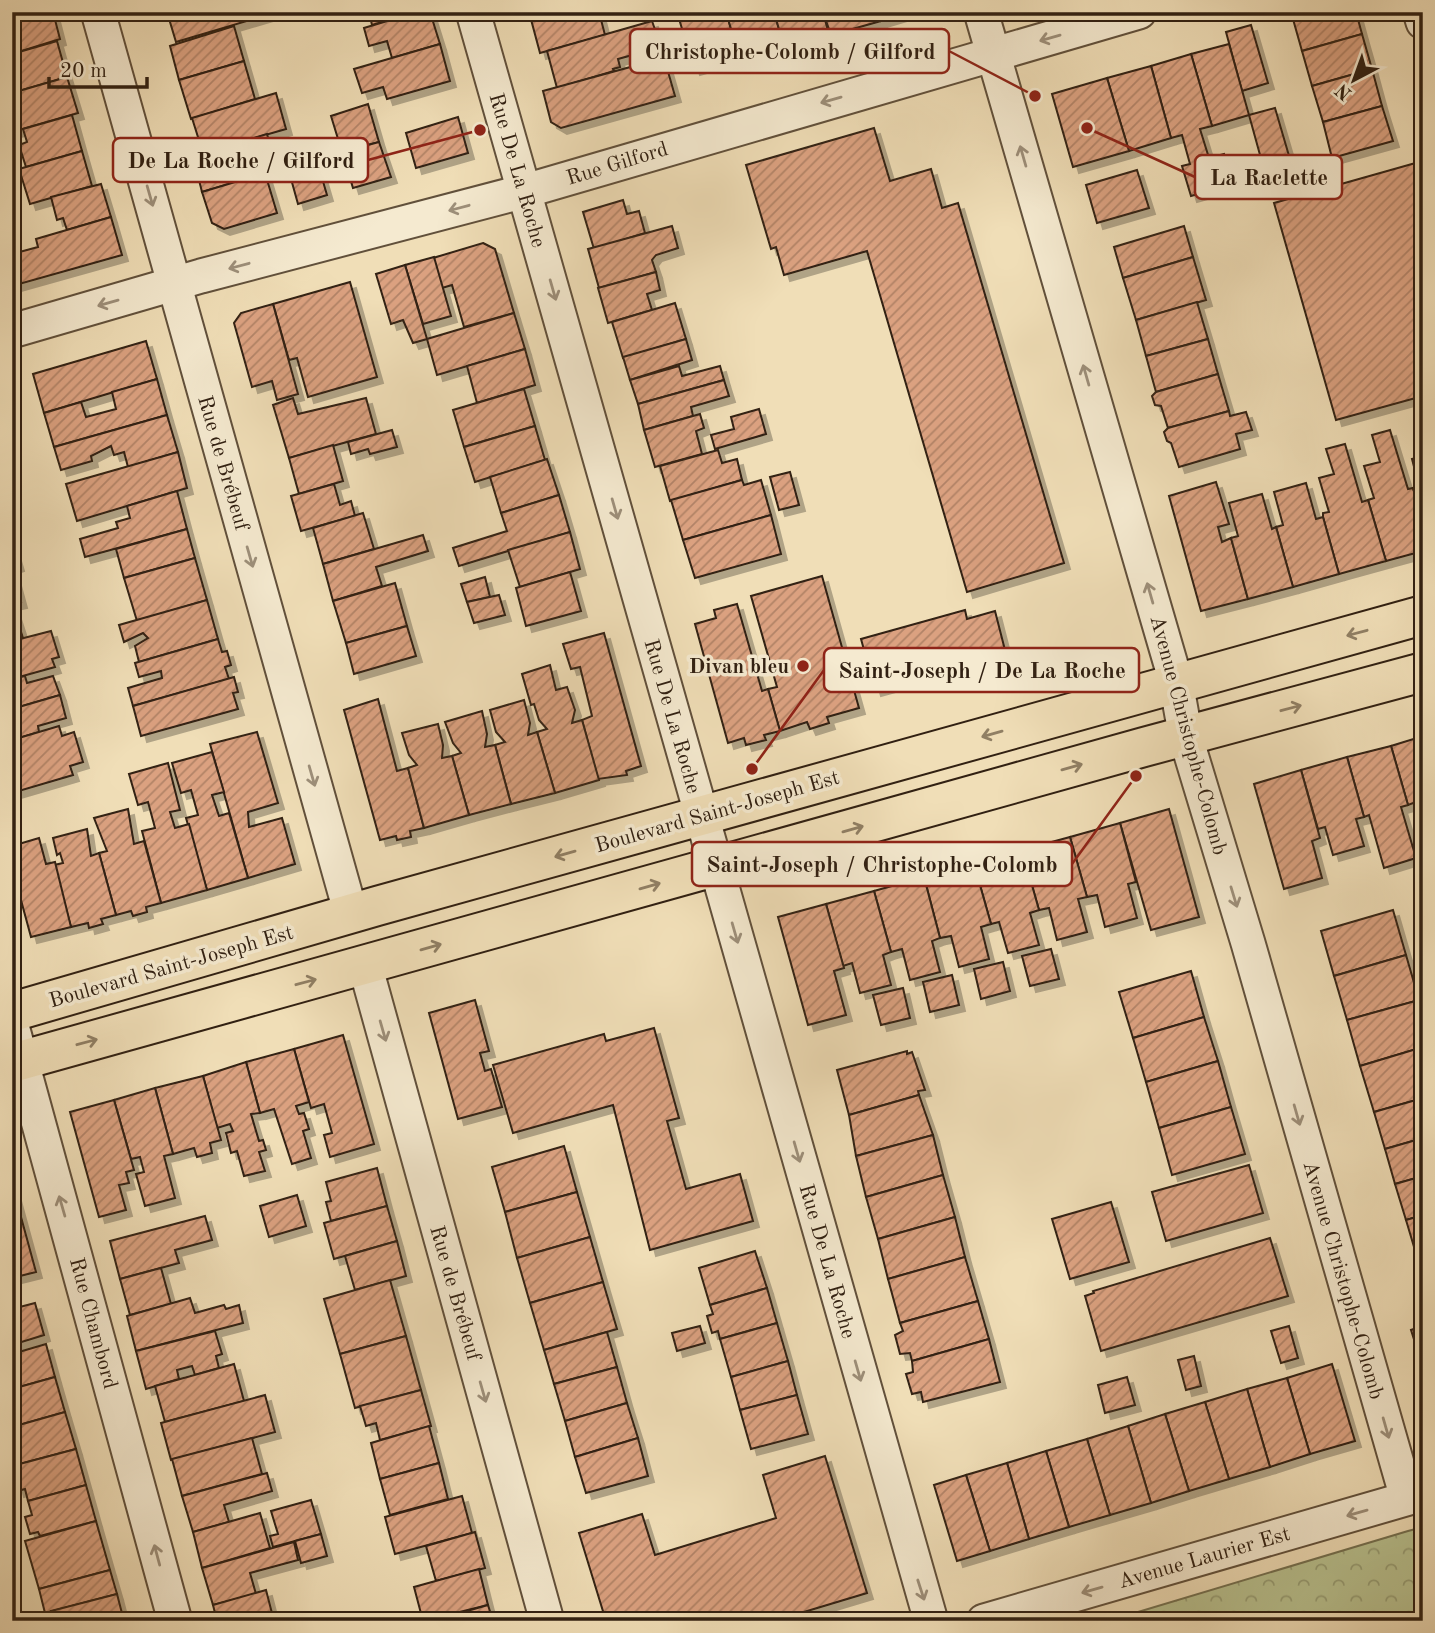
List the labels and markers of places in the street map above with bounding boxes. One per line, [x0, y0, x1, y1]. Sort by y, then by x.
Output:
callout: Christophe-Colomb / Gilford [630, 29, 949, 73]
callout: De La Roche / Gilford [113, 138, 368, 182]
callout: La Raclette [1195, 155, 1342, 199]
callout: Saint-Joseph / De La Roche [824, 648, 1139, 692]
place label: Divan bleu [689, 657, 789, 678]
marker: Divan bleu [795, 658, 811, 674]
callout: Saint-Joseph / Christophe-Colomb [692, 842, 1072, 886]

